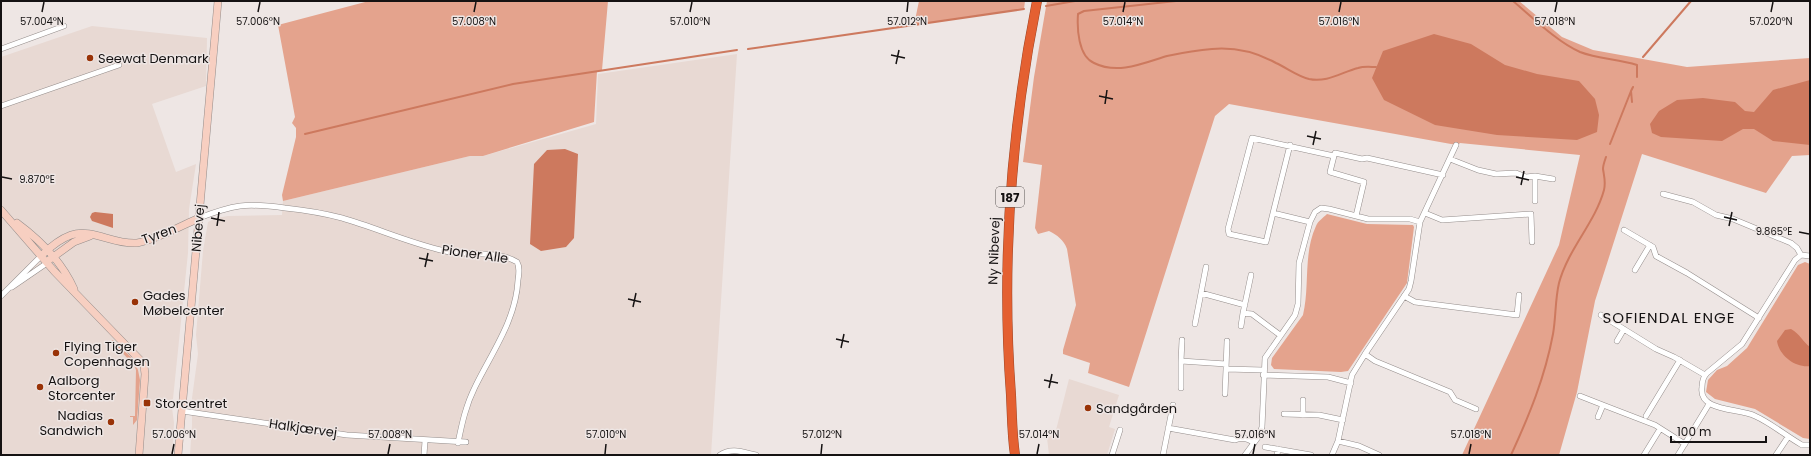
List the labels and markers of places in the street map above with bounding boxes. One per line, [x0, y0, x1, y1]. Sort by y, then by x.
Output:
place label: Seewat Denmark [98, 49, 209, 68]
marker: Seewat Denmark [85, 53, 95, 63]
place label: Gades Møbelcenter [143, 286, 225, 320]
marker: Gades Møbelcenter [130, 297, 140, 307]
place label: Flying Tiger Copenhagen [64, 337, 150, 371]
marker: Flying Tiger Copenhagen [51, 348, 61, 358]
place label: Aalborg Storcenter [48, 371, 116, 405]
marker: Aalborg Storcenter [35, 382, 45, 392]
place label: Storcentret [155, 394, 227, 413]
marker: Storcentret [142, 398, 152, 408]
place label: Sandgården [1096, 399, 1177, 418]
marker: Sandgården [1083, 403, 1093, 413]
place label: Nadias Sandwich [39, 406, 103, 440]
marker: Nadias Sandwich [106, 417, 116, 427]

